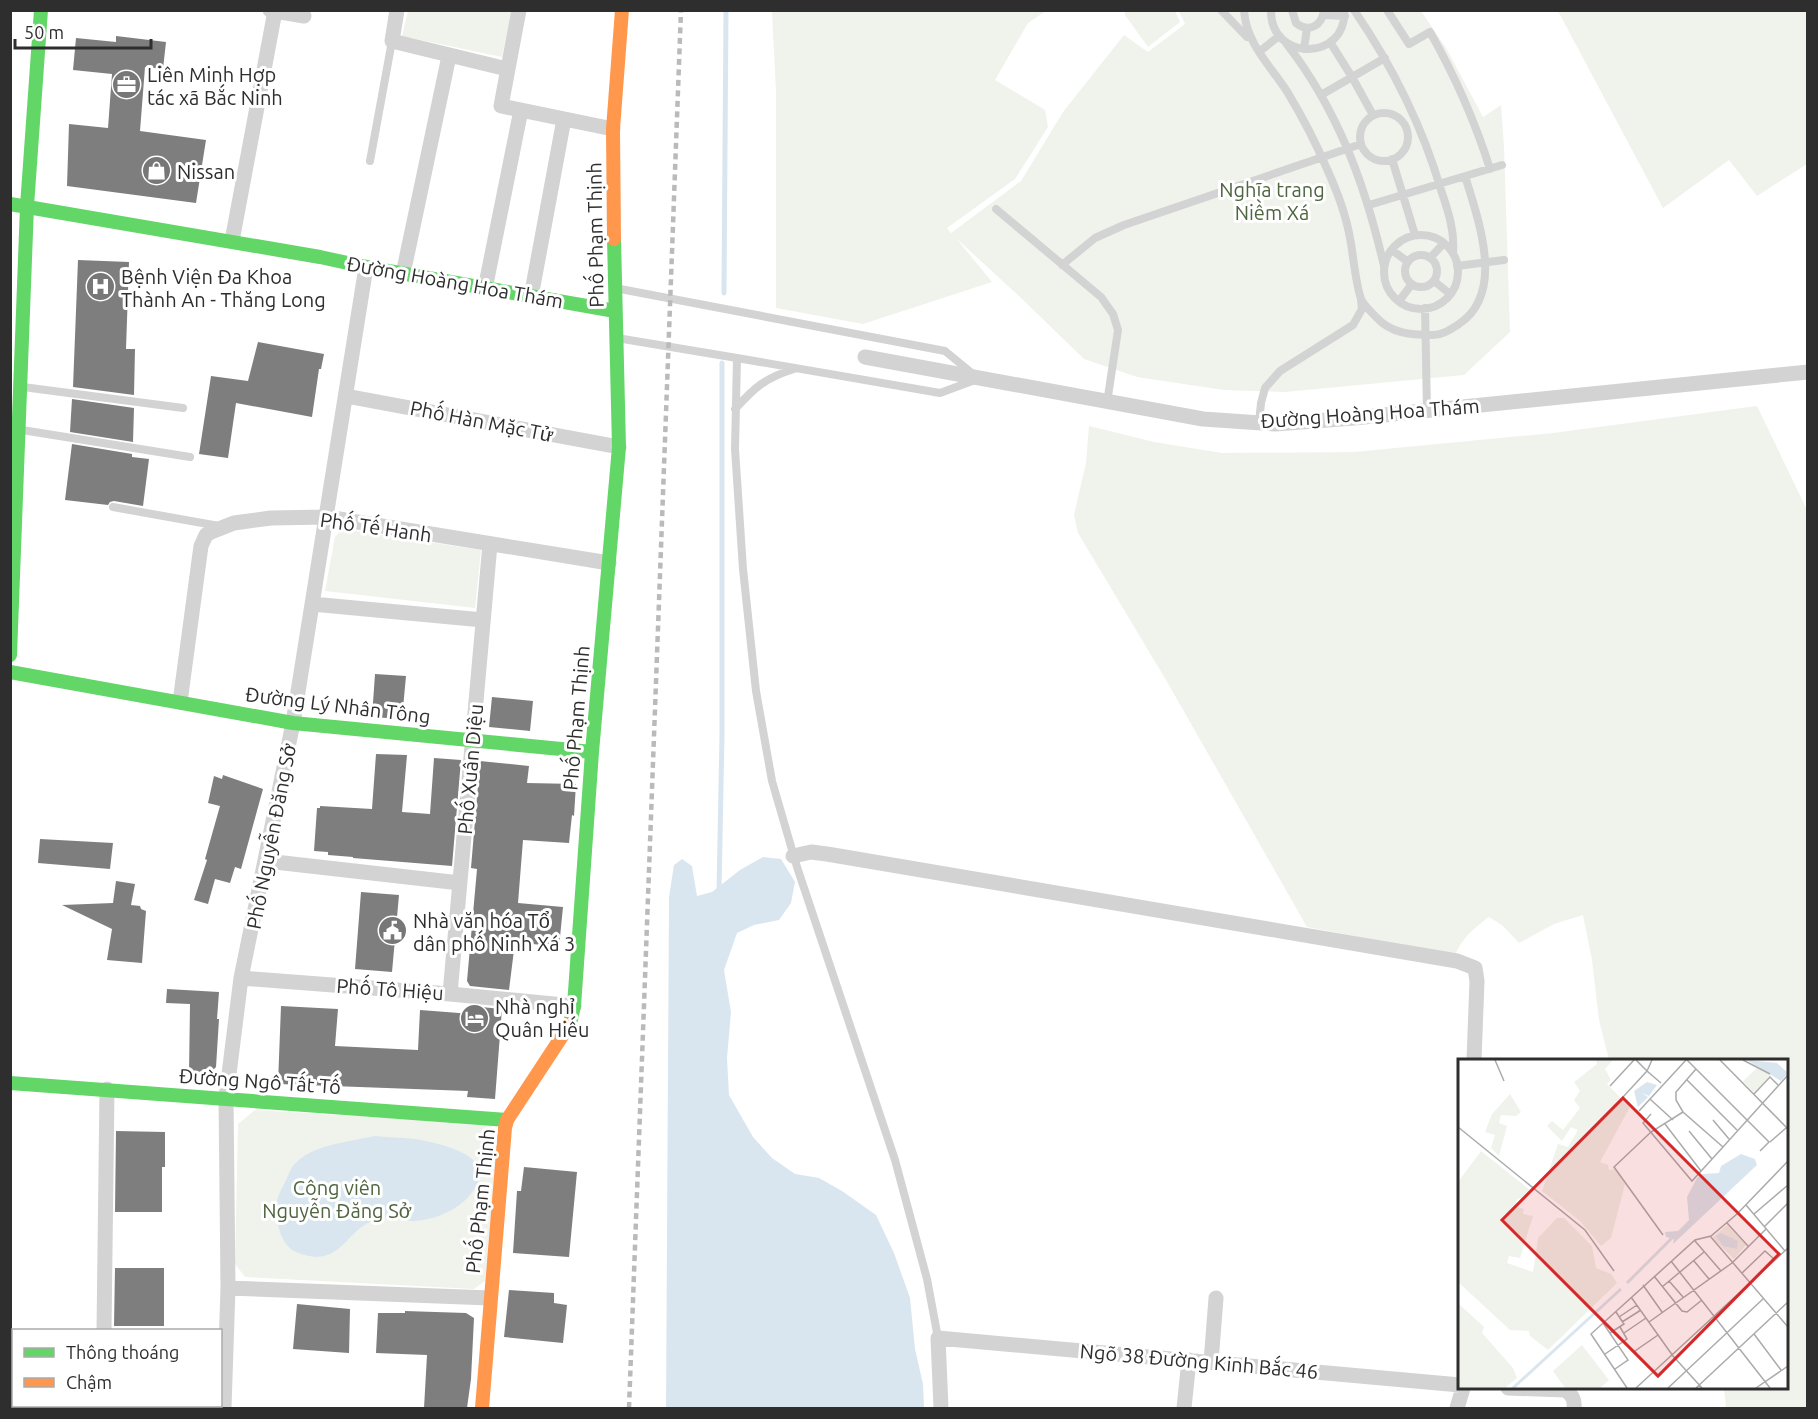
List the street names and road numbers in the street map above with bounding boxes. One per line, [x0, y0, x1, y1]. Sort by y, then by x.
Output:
street label: Phố Phạm Thịnh [579, 162, 608, 308]
street label: Đường Hoàng Hoa Thám [345, 252, 565, 312]
street label: Phố Hàn Mặc Tử [408, 393, 556, 446]
street label: Đường Hoàng Hoa Thám [1260, 394, 1480, 432]
street label: Phố Tế Hanh [319, 505, 434, 546]
street label: Phố Phạm Thịnh [555, 644, 594, 791]
street label: Đường Lý Nhân Tông [244, 682, 432, 728]
street label: Phố Xuân Diệu [450, 702, 487, 835]
street label: Phố Nguyễn Đăng Sở [239, 740, 300, 931]
street label: Phố Tô Hiệu [336, 971, 445, 1004]
street label: Đường Ngô Tất Tố [178, 1061, 342, 1098]
street label: Phố Phạm Thịnh [458, 1127, 499, 1275]
street label: Ngõ 38 Đường Kinh Bắc 46 [1079, 1337, 1319, 1383]

